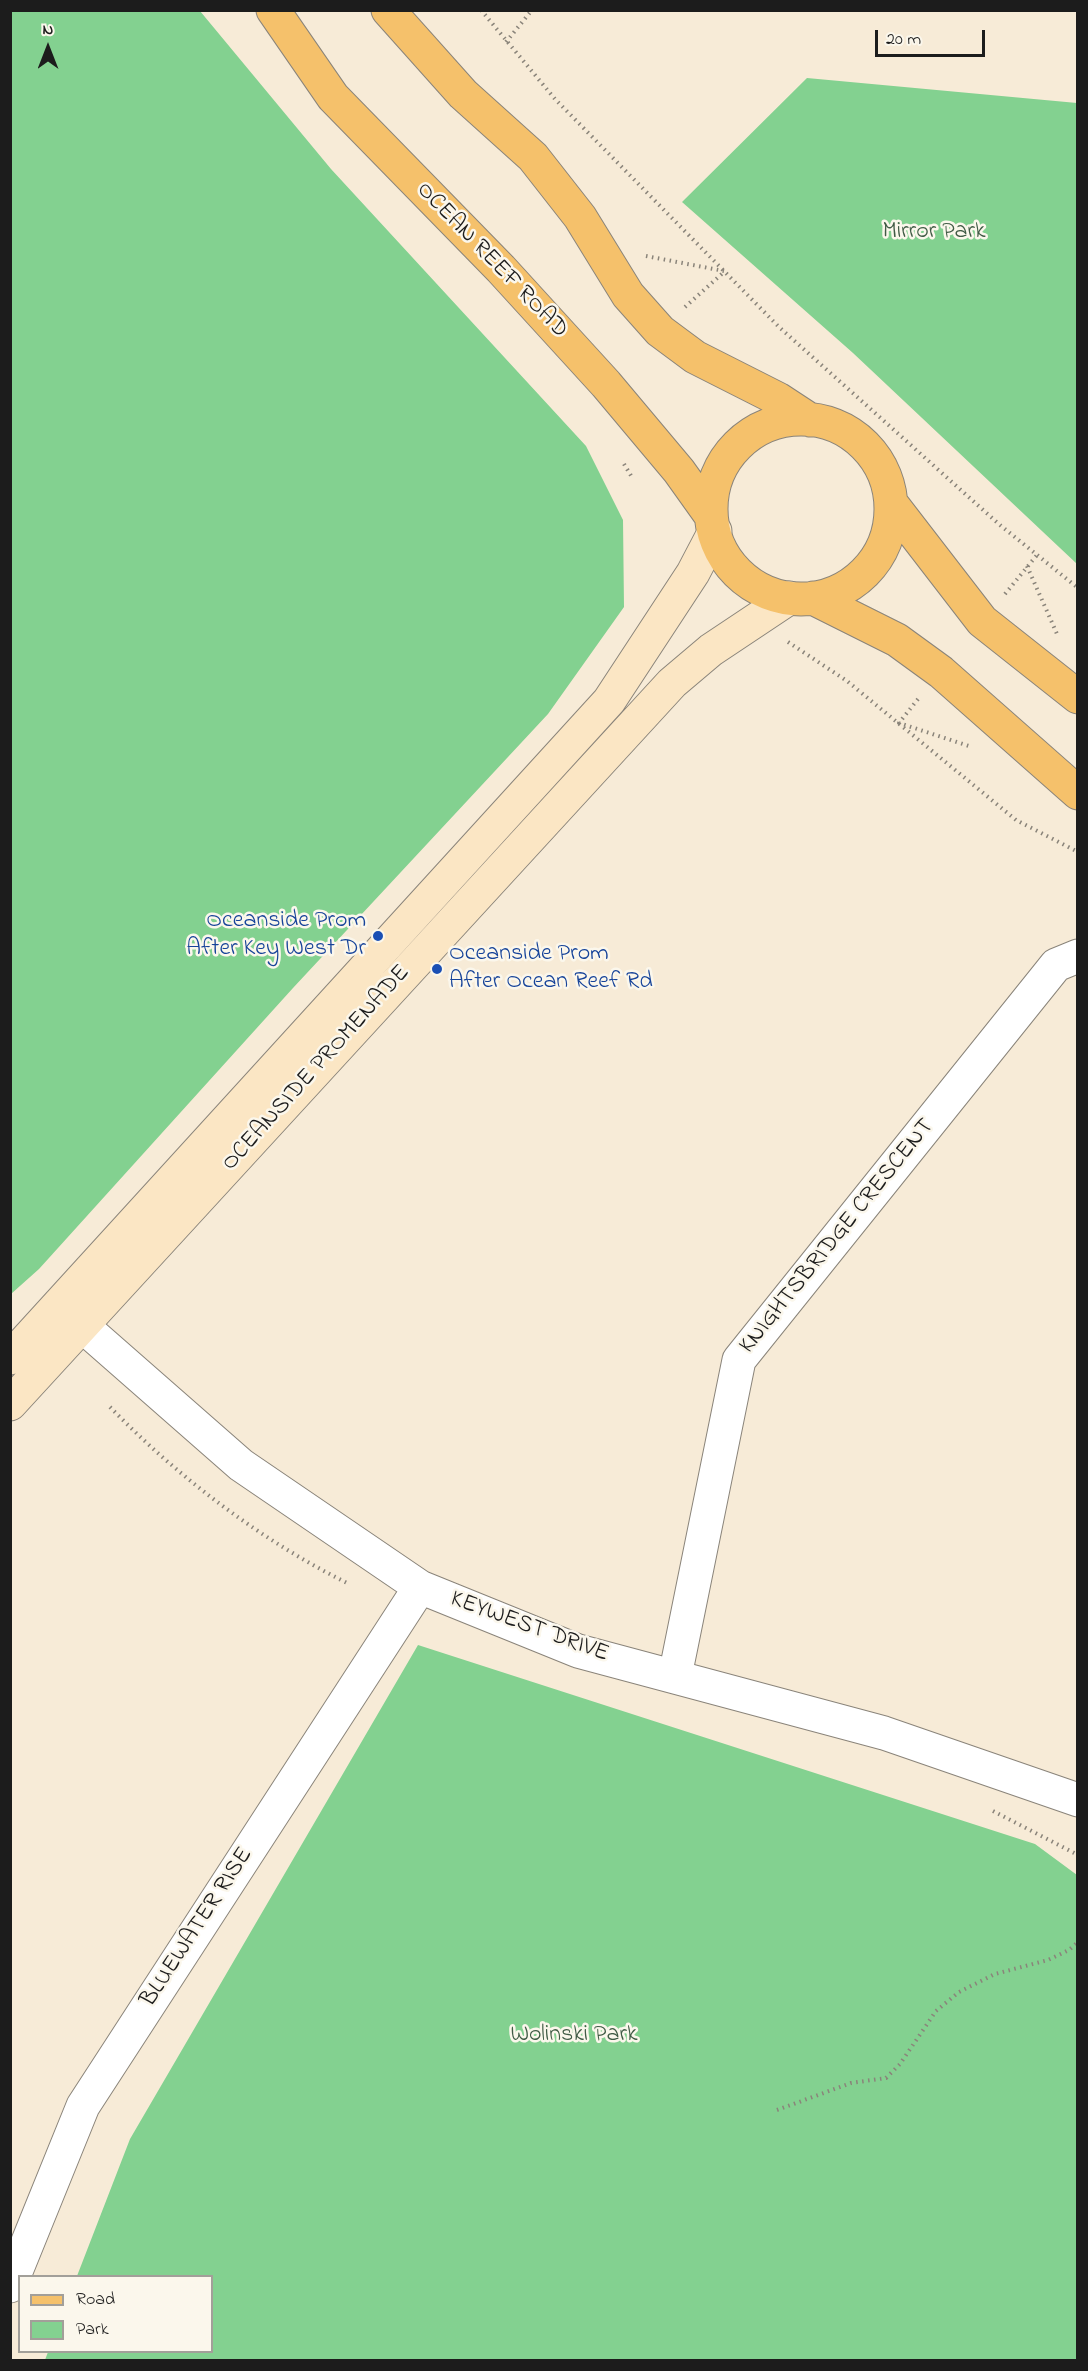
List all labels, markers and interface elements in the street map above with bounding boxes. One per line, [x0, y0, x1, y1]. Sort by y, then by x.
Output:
north arrow [18, 18, 78, 78]
text: N [43, 18, 53, 42]
scale bar [878, 18, 988, 56]
text: 20 m [886, 27, 921, 53]
street label: OCEAN REEF ROAD [409, 177, 573, 345]
park label: Mirror Park [882, 219, 986, 247]
place label: Oceanside Prom After Key West Dr [186, 908, 366, 964]
marker: Oceanside Prom After Key West Dr [371, 929, 385, 943]
place label: Oceanside Prom After Ocean Reef Rd [449, 941, 653, 997]
street label: OCEANSIDE PROMENADE [217, 960, 417, 1178]
marker: Oceanside Prom After Ocean Reef Rd [430, 962, 444, 976]
street label: KNIGHTSBRIDGE CRESCENT [734, 1114, 942, 1360]
street label: KEYWEST DRIVE [446, 1586, 612, 1670]
street label: BLUEWATER RISE [136, 1843, 260, 2013]
park label: Wolinski Park [511, 2022, 637, 2050]
legend [18, 2275, 213, 2353]
text: Road [76, 2287, 115, 2313]
text: Park [76, 2317, 109, 2343]

